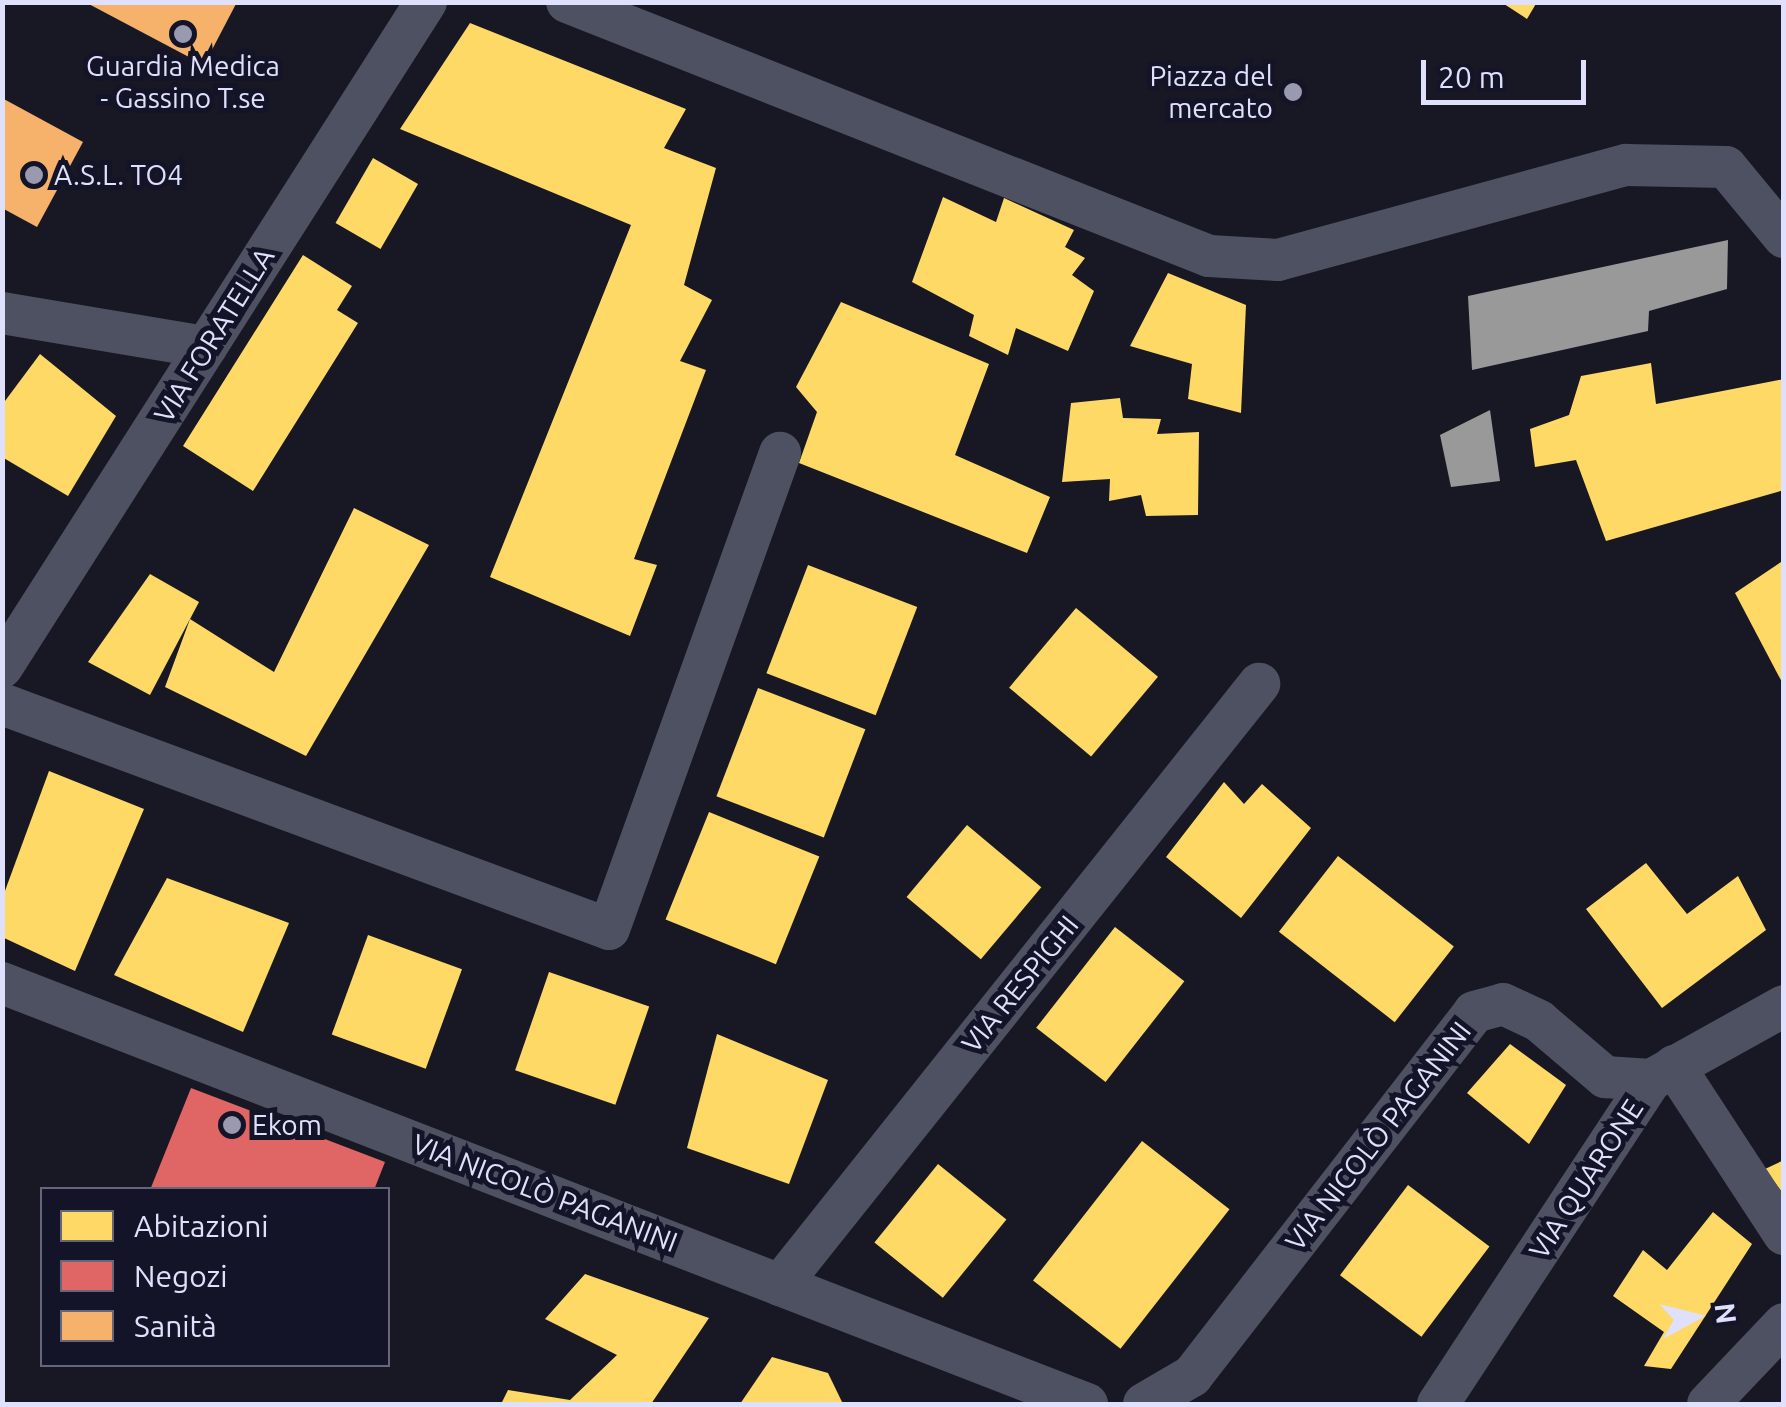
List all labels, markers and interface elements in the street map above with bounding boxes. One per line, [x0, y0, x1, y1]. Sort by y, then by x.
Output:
marker: Guardia Medica - Gassino T.se [172, 23, 194, 45]
scale bar [1426, 40, 1591, 102]
place label: Guardia Medica - Gassino T.se [86, 49, 280, 115]
place label: Piazza del mercato [1149, 59, 1273, 125]
text: 20 m [1438, 60, 1505, 94]
marker: Piazza del mercato [1282, 81, 1304, 103]
place label: A.S.L. TO4 [54, 158, 183, 192]
marker: A.S.L. TO4 [23, 164, 45, 186]
street label: VIA FORATELLA [147, 241, 281, 429]
street label: VIA RESPIGHI [955, 909, 1085, 1059]
street label: VIA NICOLÒ PAGANINI [1278, 1015, 1478, 1257]
street label: VIA QUARONE [1522, 1093, 1650, 1265]
place label: Ekom [252, 1108, 322, 1142]
marker: Ekom [221, 1114, 243, 1136]
street label: VIA NICOLÒ PAGANINI [408, 1127, 682, 1259]
legend [40, 1187, 390, 1367]
text: Abitazioni [134, 1209, 269, 1243]
text: Negozi [134, 1259, 228, 1293]
north arrow [1646, 1267, 1746, 1367]
text: N [1710, 1301, 1743, 1326]
text: Sanità [134, 1309, 217, 1343]

